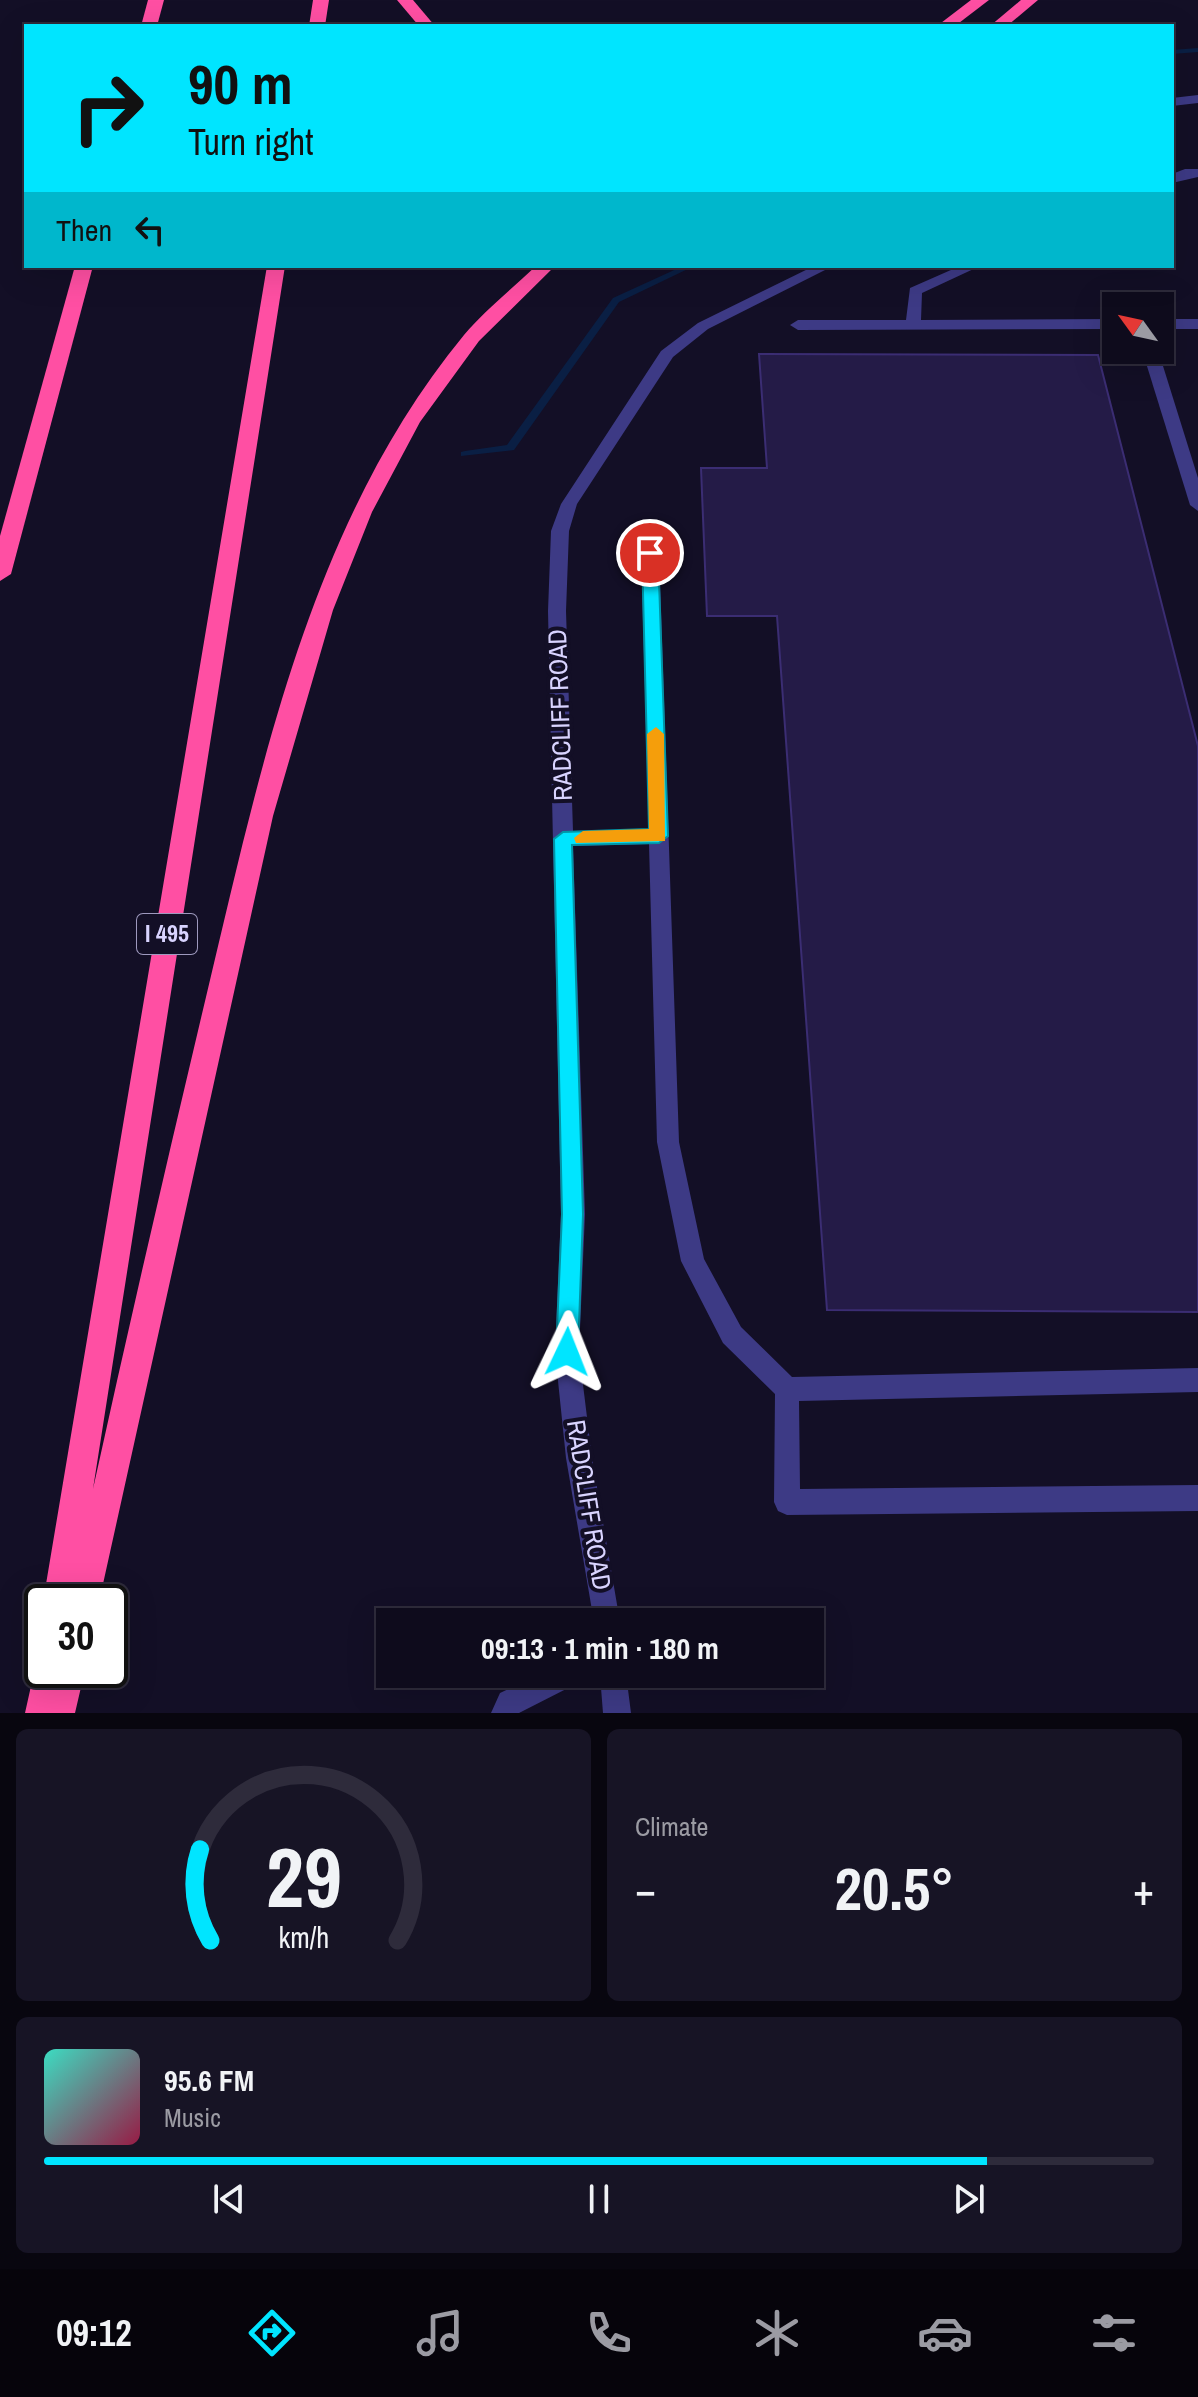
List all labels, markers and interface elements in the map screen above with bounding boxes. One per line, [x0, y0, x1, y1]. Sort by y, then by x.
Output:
text: 90 m [188, 46, 293, 121]
icon: right [56, 56, 160, 160]
text: Turn right [188, 118, 313, 166]
icon: left [128, 208, 172, 252]
text: Then [56, 210, 112, 250]
north arrow [1102, 292, 1174, 364]
map controls [1102, 292, 1174, 364]
pin [616, 519, 684, 587]
icon: arrive [628, 531, 672, 575]
street label: RADCLIFF ROAD [539, 629, 580, 801]
road number: I 495 [137, 914, 197, 954]
position arrow [525, 1310, 609, 1394]
street label: RADCLIFF ROAD [559, 1417, 620, 1592]
speed limit sign: 30 [24, 1584, 128, 1688]
text: 09:13 · 1 min · 180 m [481, 1628, 719, 1668]
text: Climate [635, 1809, 708, 1844]
text: 29 [266, 1821, 341, 1933]
text: 20.5° [835, 1848, 954, 1929]
text: − [635, 1859, 656, 1919]
text: + [1133, 1859, 1154, 1919]
text: km/h [278, 1918, 329, 1957]
text: 95.6 FM [164, 2060, 254, 2100]
text: Music [164, 2100, 221, 2135]
icon: previous [207, 2177, 251, 2221]
icon: pause [577, 2177, 621, 2221]
icon: next [947, 2177, 991, 2221]
icon: directions [244, 2305, 300, 2361]
icon: music [412, 2305, 468, 2361]
icon: phone [581, 2305, 637, 2361]
icon: climate [749, 2305, 805, 2361]
icon: car [917, 2305, 973, 2361]
icon: filters [1086, 2305, 1142, 2361]
text: 09:12 [56, 2309, 132, 2357]

